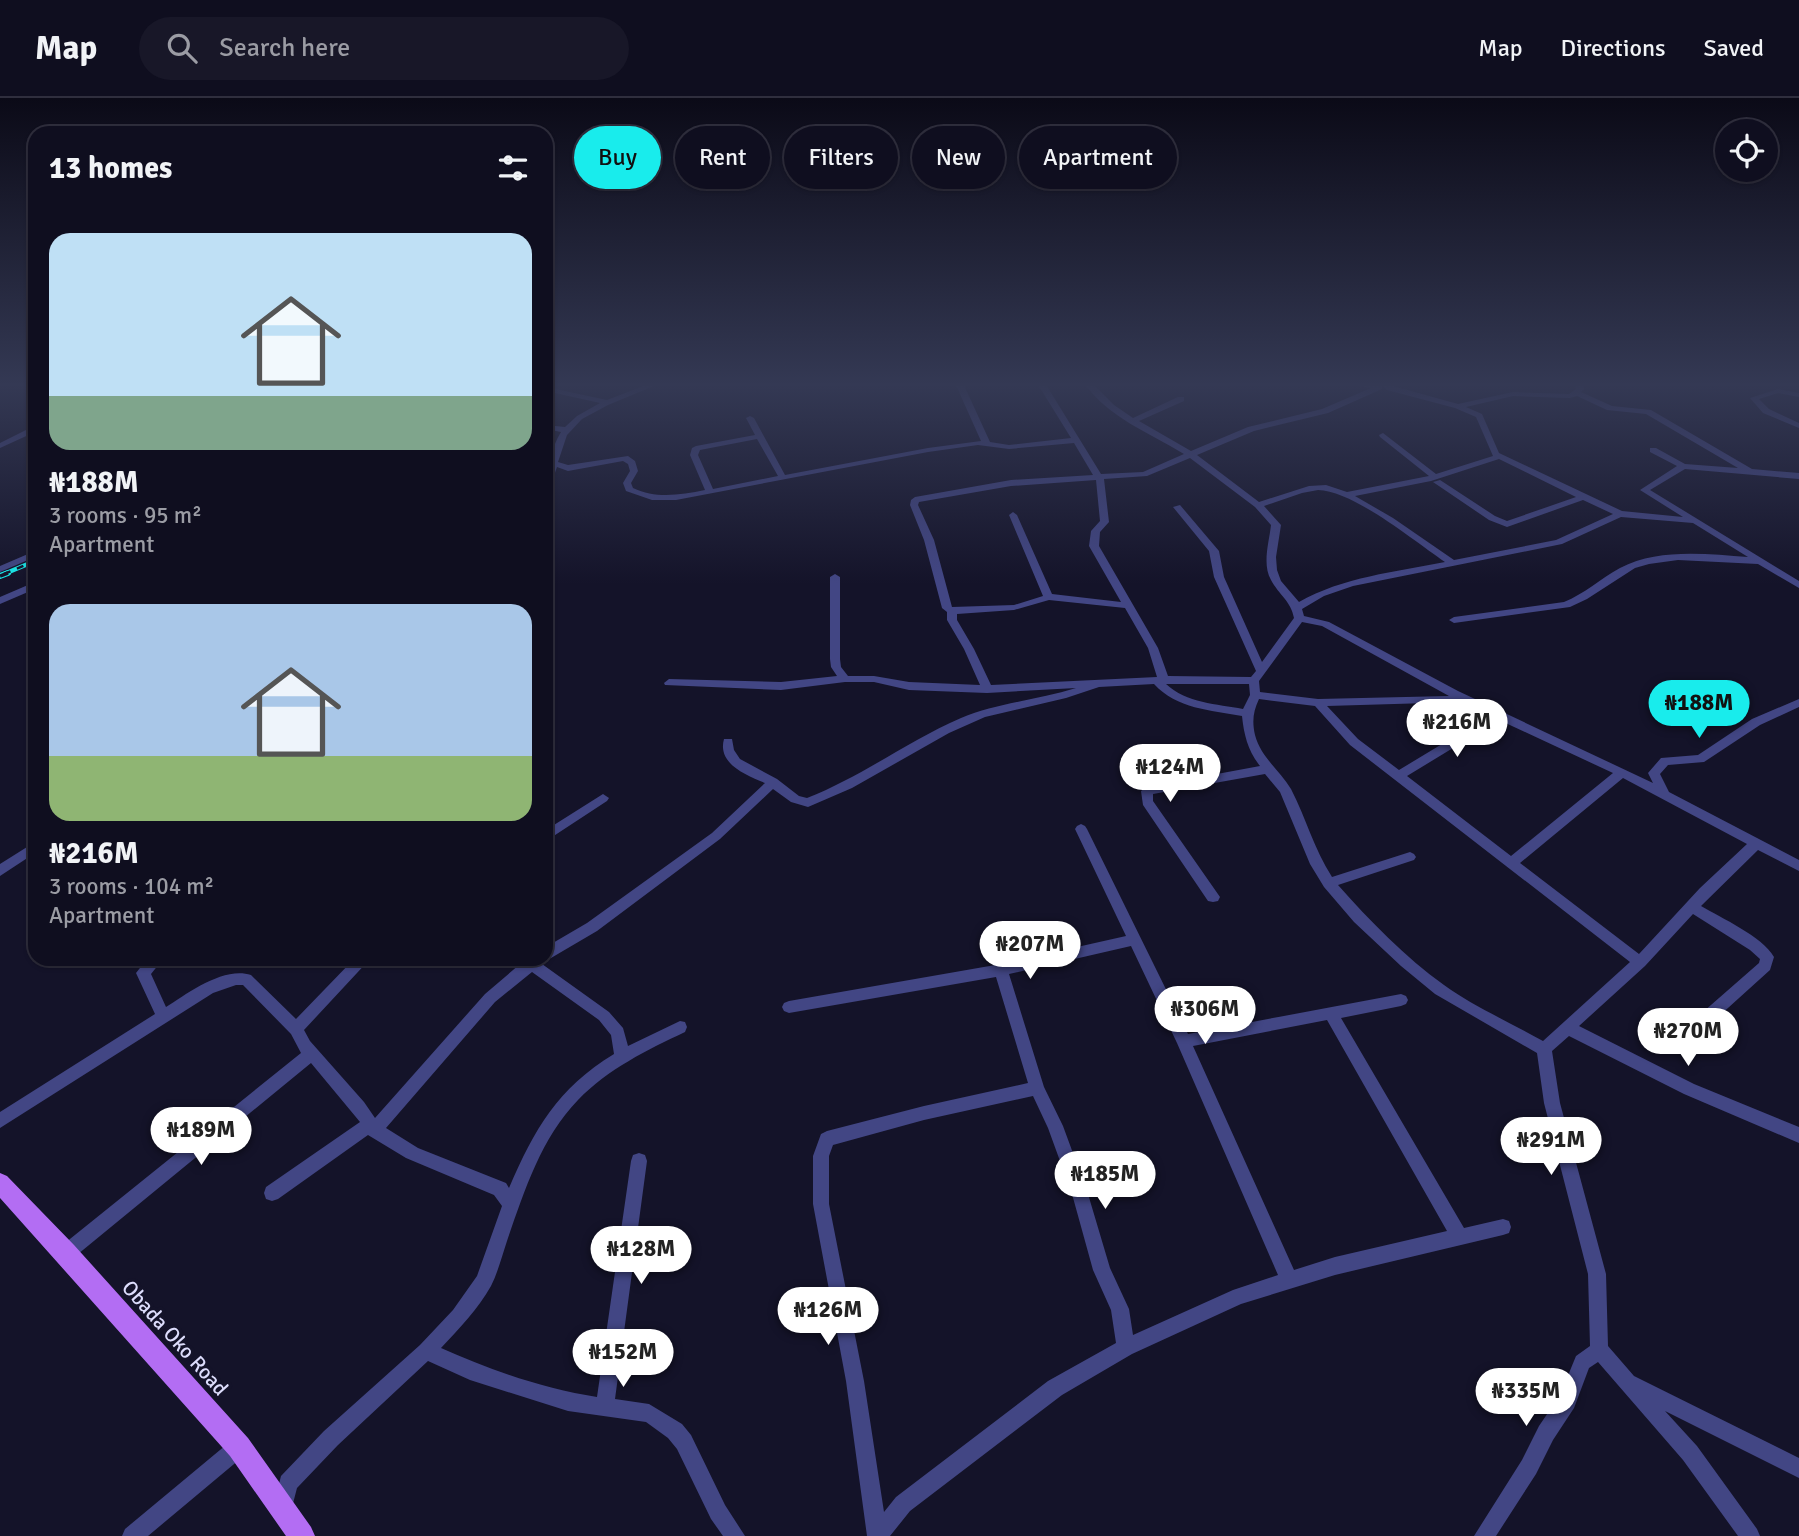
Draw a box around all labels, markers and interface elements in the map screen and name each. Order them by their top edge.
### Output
search box [139,17,629,80]
text: Map [35,28,97,69]
icon: search [163,29,201,67]
text: Search here [219,32,350,64]
text: Map [1478,33,1523,63]
text: Directions [1561,33,1666,63]
text: Saved [1704,33,1764,63]
map controls [1715,119,1778,182]
button: locate [1715,119,1778,182]
chip: Buy [574,126,661,189]
chip: Rent [675,126,770,189]
chip: Filters [784,126,898,189]
chip: New [912,126,1005,189]
chip: Apartment [1019,126,1177,189]
icon: filters [494,149,532,187]
text: 13 homes [49,150,172,187]
icon: home [228,278,354,404]
text: ₦188M [49,464,139,501]
text: 3 rooms · 95 m² [49,501,202,530]
text: Apartment [49,530,154,559]
icon: home [228,649,354,775]
pin: ₦188M [1650,680,1748,740]
text: ₦188M [1665,688,1733,717]
pin: ₦216M [1408,700,1506,759]
text: ₦216M [1423,707,1491,736]
pin: ₦124M [1121,744,1219,804]
text: ₦124M [1136,752,1204,781]
text: ₦216M [49,835,139,872]
text: 3 rooms · 104 m² [49,872,214,901]
text: Apartment [49,901,154,930]
pin: ₦207M [981,922,1079,981]
text: ₦207M [996,929,1064,958]
pin: ₦306M [1156,986,1254,1046]
text: ₦306M [1171,994,1239,1023]
pin: ₦270M [1639,1009,1737,1068]
text: ₦270M [1654,1016,1722,1045]
pin: ₦189M [152,1108,250,1167]
text: ₦189M [167,1115,235,1144]
pin: ₦291M [1502,1118,1600,1177]
text: ₦291M [1517,1125,1585,1154]
pin: ₦185M [1056,1152,1154,1211]
text: ₦185M [1071,1159,1139,1188]
pin: ₦128M [592,1226,690,1286]
text: ₦128M [607,1234,675,1263]
street label: Obada Oko Road [116,1275,234,1401]
pin: ₦126M [779,1288,877,1347]
text: ₦126M [794,1295,862,1324]
pin: ₦152M [574,1330,672,1389]
text: ₦152M [589,1337,657,1366]
pin: ₦335M [1477,1368,1575,1428]
text: ₦335M [1492,1376,1560,1405]

